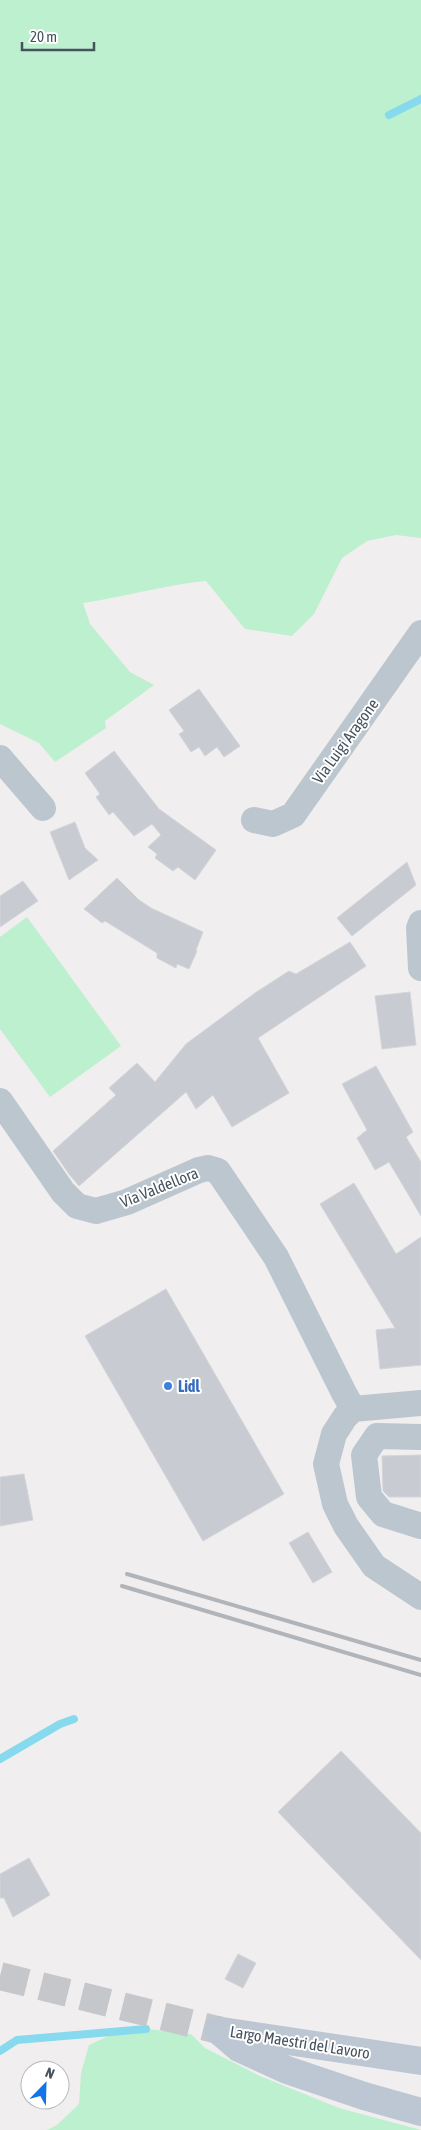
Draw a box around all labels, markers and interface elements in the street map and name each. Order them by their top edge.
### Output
scale bar [22,20,95,52]
text: 20 m [30,28,57,45]
street label: Via Luigi Aragone [308,695,383,787]
street label: Via Valdellora [117,1163,201,1211]
place label: Lidl [178,1377,200,1395]
marker: Lidl [162,1380,174,1392]
street label: Largo Maestri del Lavoro [229,2022,371,2063]
north arrow [20,2060,70,2110]
text: N [43,2064,57,2082]

